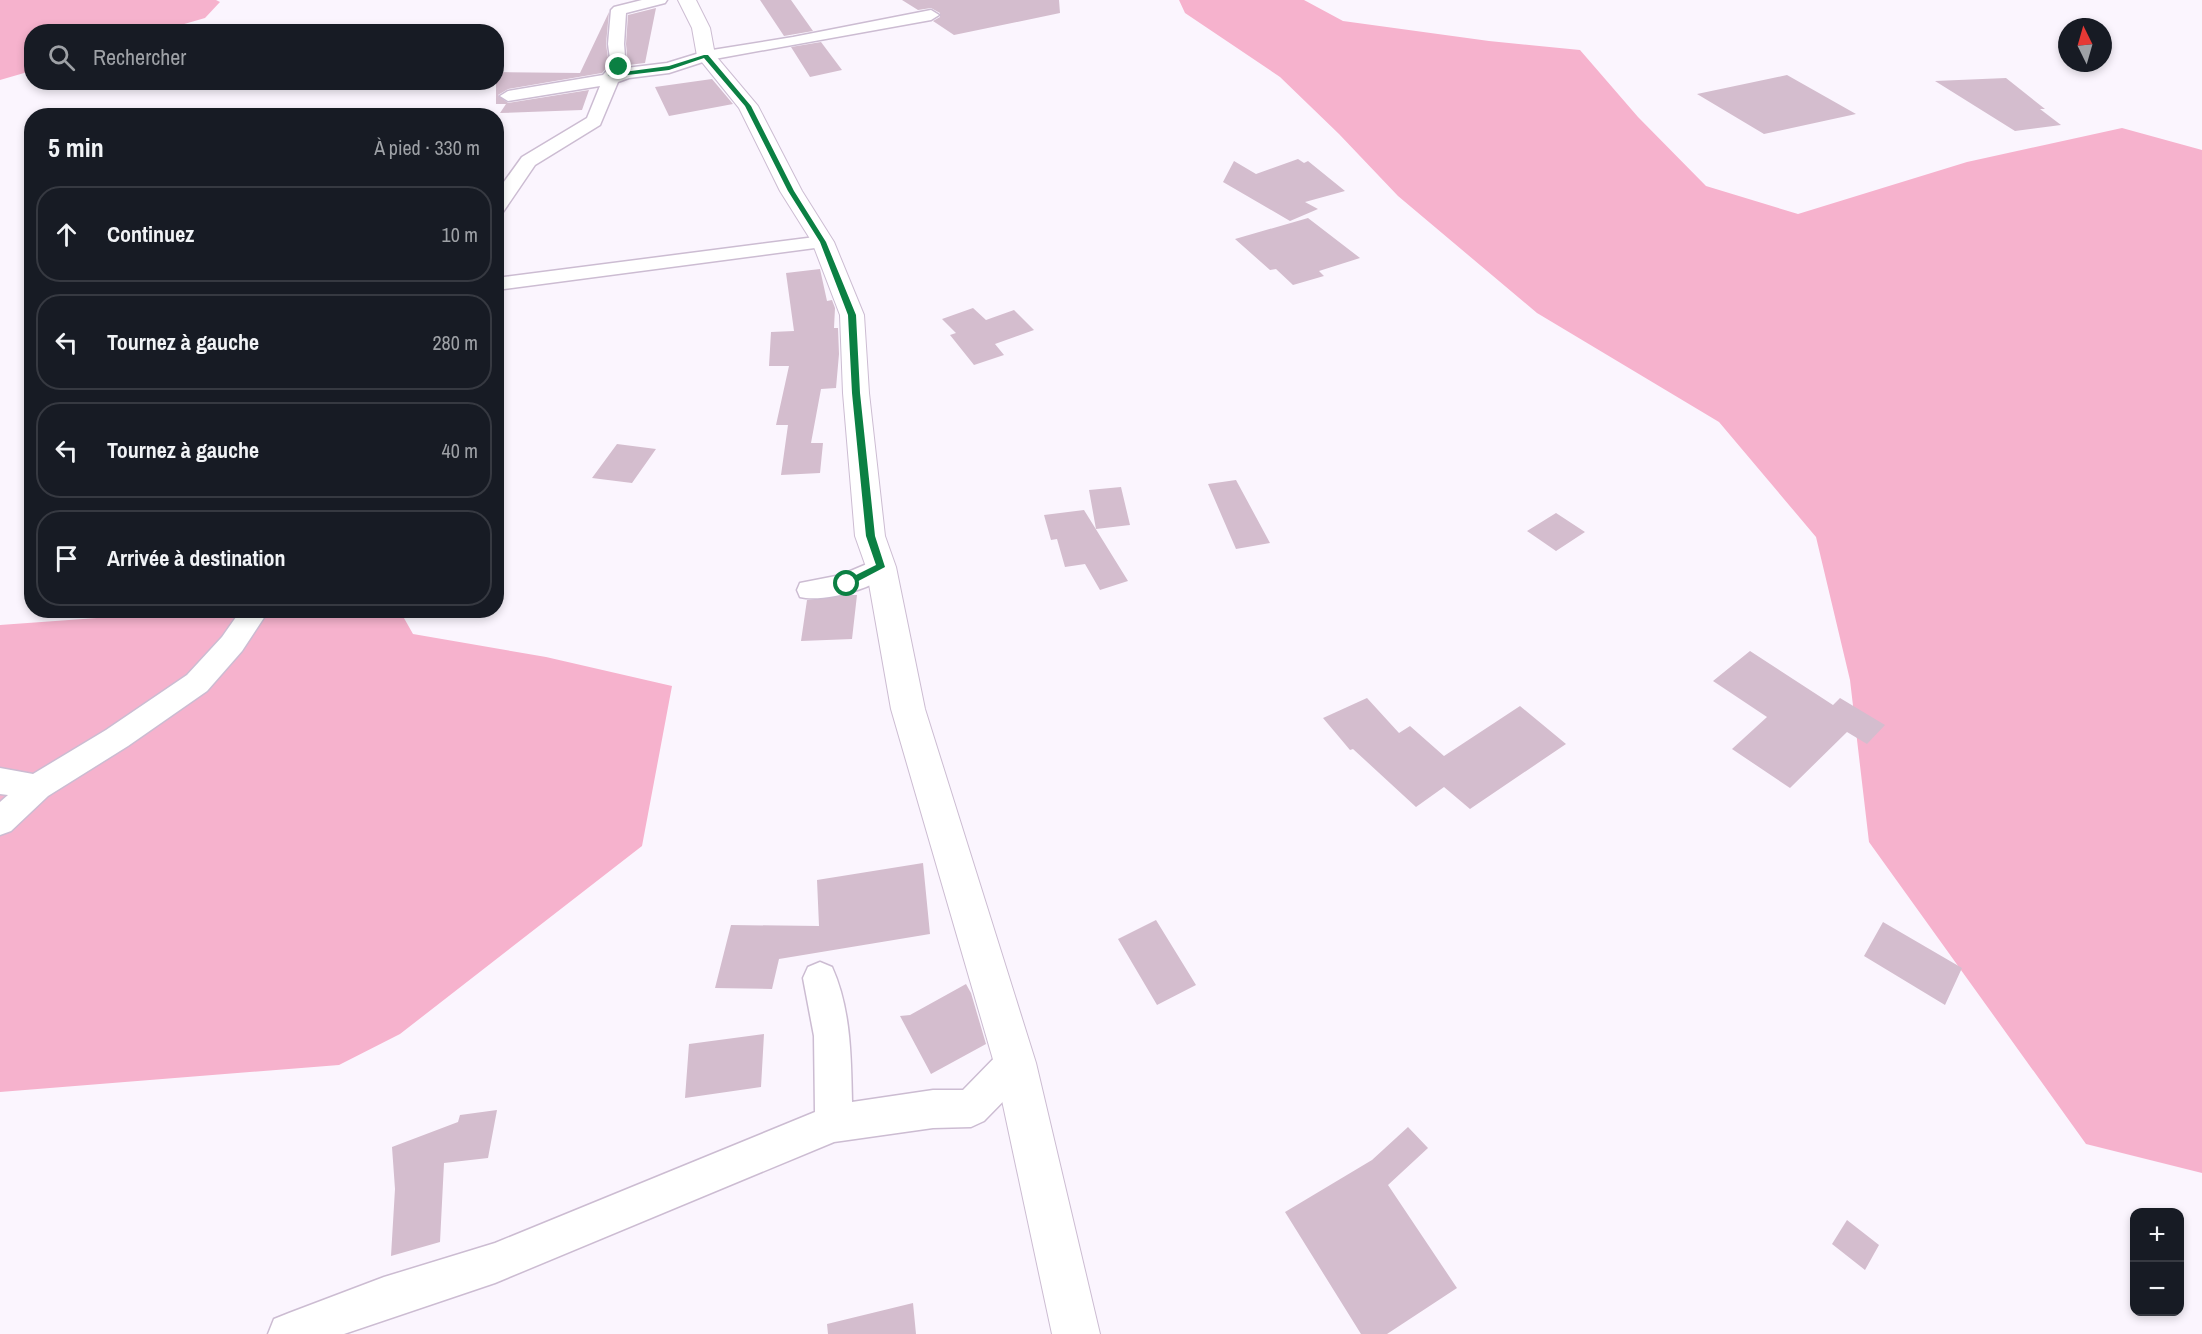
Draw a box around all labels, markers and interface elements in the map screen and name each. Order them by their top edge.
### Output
north arrow [2058,18,2112,72]
search box [24,24,504,90]
icon: search [45,41,78,74]
text: Rechercher [93,42,186,72]
route end [605,53,631,79]
text: 5 min [48,130,104,165]
text: À pied · 330 m [374,134,480,161]
icon: ahead [50,218,83,251]
text: Continuez [107,219,194,249]
text: 10 m [442,221,478,248]
icon: left [50,326,83,359]
text: Tournez à gauche [107,327,259,357]
text: 280 m [432,329,478,356]
icon: left [50,434,83,467]
text: Tournez à gauche [107,435,259,465]
text: 40 m [442,437,478,464]
icon: arrive [50,542,83,575]
text: Arrivée à destination [107,543,285,573]
route start [833,570,859,596]
map controls [2130,1208,2184,1316]
button: + [2130,1208,2184,1262]
button: − [2130,1262,2184,1316]

